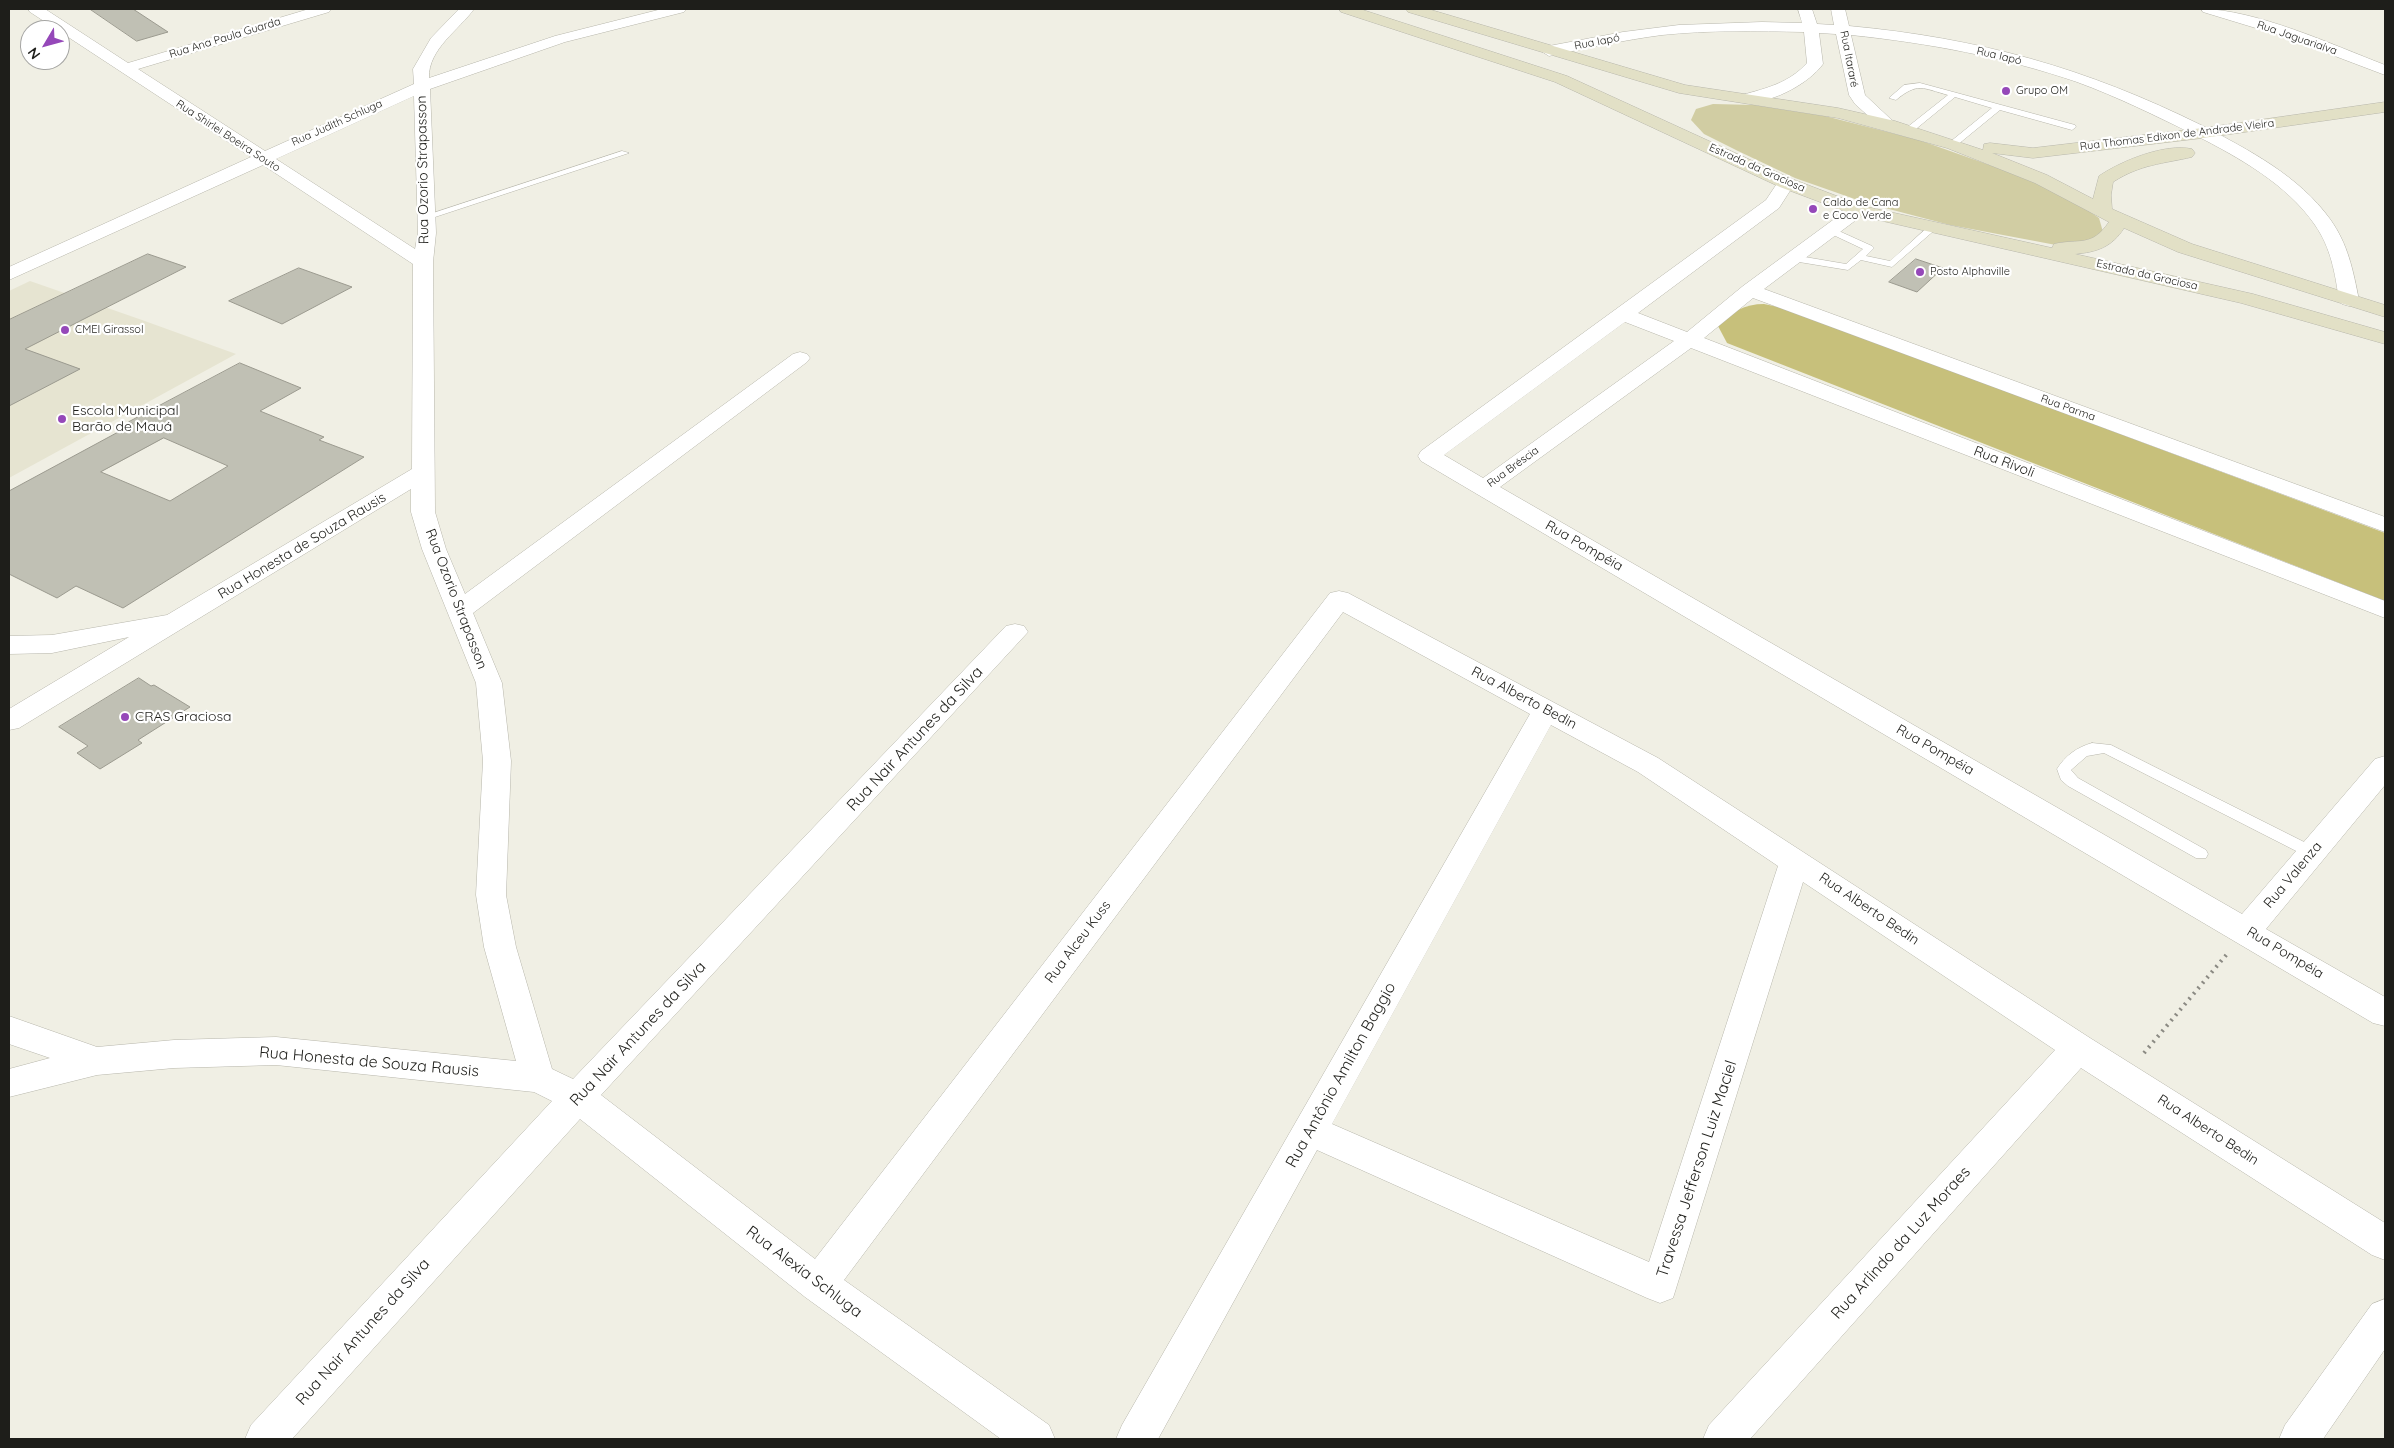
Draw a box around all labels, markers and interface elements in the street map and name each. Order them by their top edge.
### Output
street label: Rua Ana Paula Guarda [168,15,282,61]
street label: Rua Jaguariaíva [2255,18,2339,58]
north arrow [20,20,70,70]
street label: Rua Itararé [1837,30,1861,88]
street label: Rua Iapó [1573,31,1621,53]
text: N [24,44,44,63]
street label: Rua Iapó [1975,44,2023,68]
place label: Grupo OM [2016,84,2068,98]
marker: Grupo OM [2000,85,2012,97]
street label: Rua Ozorio Strapasson [413,95,433,245]
street label: Rua Shirlei Boeira Souto [173,97,283,175]
street label: Rua Judith Schluga [290,97,384,149]
street label: Rua Thomas Edixon de Andrade Vieira [2079,117,2275,153]
street label: Estrada da Graciosa [1707,141,1807,195]
place label: Caldo de Cana e Coco Verde [1823,196,1898,222]
marker: Caldo de Cana e Coco Verde [1807,203,1819,215]
street label: Estrada da Graciosa [2095,257,2199,293]
place label: Posto Alphaville [1930,265,2010,279]
marker: Posto Alphaville [1914,266,1926,278]
place label: CMEI Girassol [75,323,144,337]
marker: CMEI Girassol [59,324,71,336]
street label: Rua Parma [2039,392,2097,424]
place label: Escola Municipal Barão de Mauá [72,403,179,436]
marker: Escola Municipal Barão de Mauá [56,413,68,425]
street label: Rua Rivoli [1971,443,2037,481]
street label: Rua Bréscia [1485,444,1541,490]
street label: Rua Honesta de Souza Rausis [215,489,389,603]
street label: Rua Pompéia [1542,517,1626,575]
street label: Rua Ozorio Strapasson [421,526,491,672]
street label: Rua Nair Antunes da Silva [843,663,987,815]
street label: Rua Alberto Bedin [1468,663,1580,733]
place label: CRAS Graciosa [135,709,232,725]
marker: CRAS Graciosa [119,711,131,723]
street label: Rua Pompéia [1893,721,1977,779]
street label: Rua Valenza [2260,838,2326,912]
street label: Rua Alberto Bedin [1816,869,1922,949]
street label: Rua Alceu Kuss [1042,897,1114,987]
street label: Rua Pompéia [2243,923,2327,983]
street label: Rua Nair Antunes da Silva [566,958,710,1110]
street label: Rua Antônio Amilton Baggio [1282,979,1400,1171]
street label: Rua Honesta de Souza Rausis [258,1043,480,1081]
street label: Travessa Jefferson Luiz Maciel [1653,1058,1741,1280]
street label: Rua Alberto Bedin [2154,1091,2262,1169]
street label: Rua Arlindo da Luz Moraes [1827,1163,1975,1323]
street label: Rua Alexia Schluga [742,1222,866,1322]
street label: Rua Nair Antunes da Silva [292,1255,434,1409]

